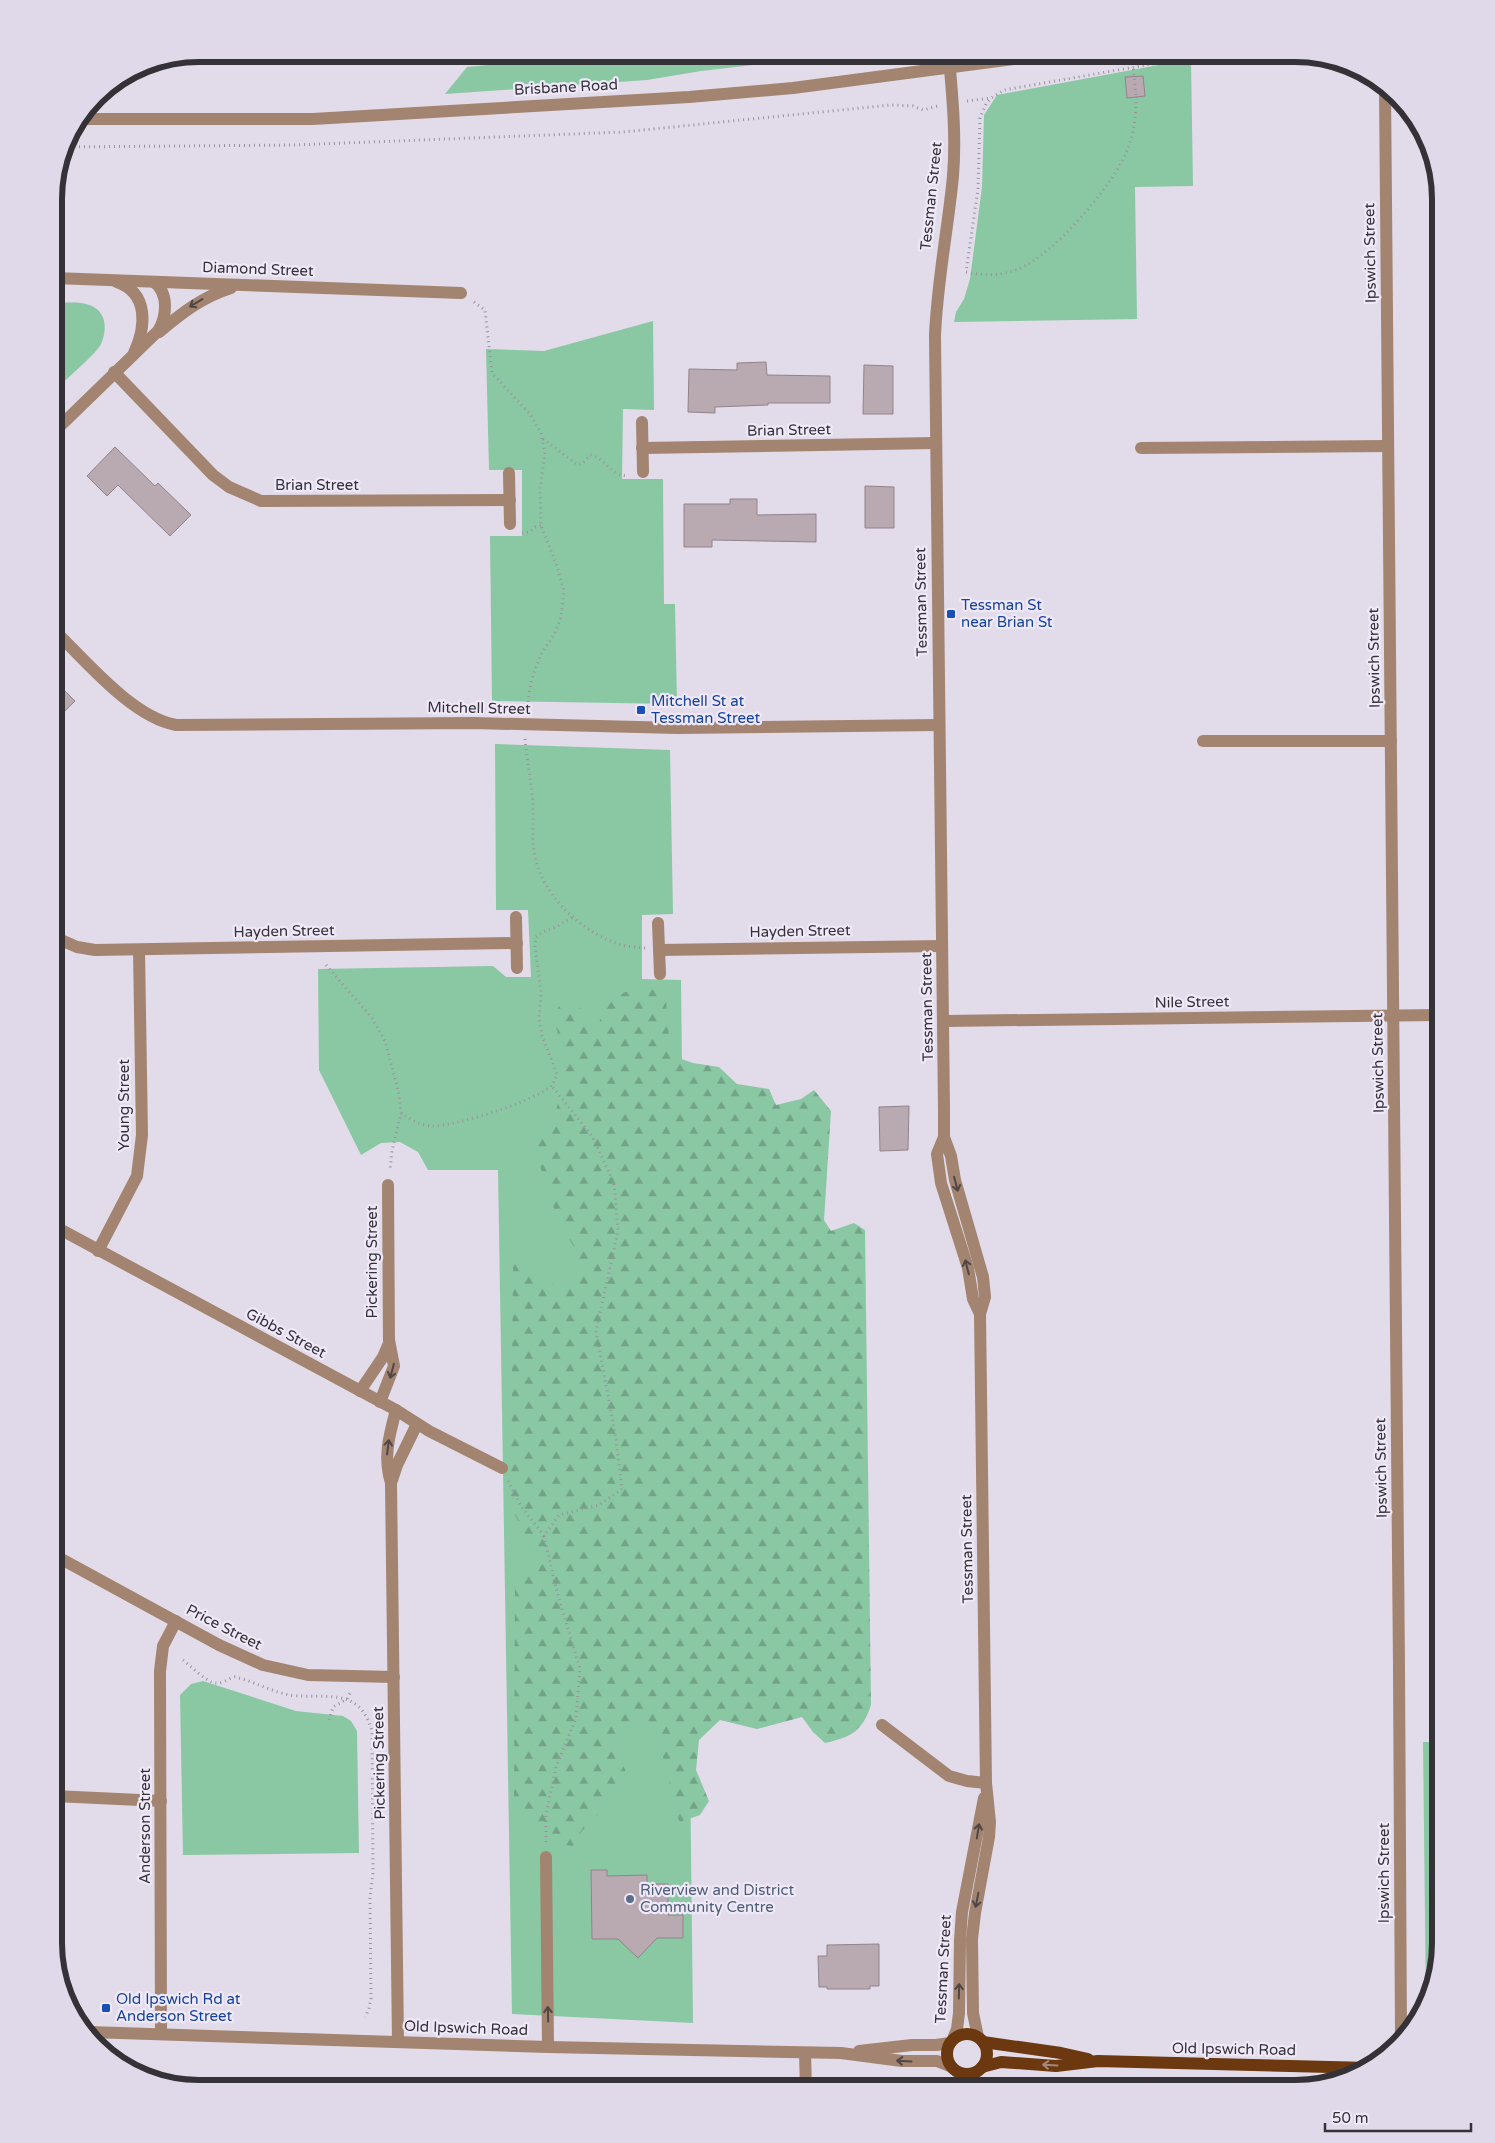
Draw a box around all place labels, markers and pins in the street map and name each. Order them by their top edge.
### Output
place label: Tessman St near Brian St [961,596,1053,631]
marker: Tessman St near Brian St [945,608,957,620]
place label: Mitchell St at Tessman Street [651,692,760,727]
marker: Mitchell St at Tessman Street [635,704,647,716]
place label: Riverview and District Community Centre [640,1881,795,1916]
marker: Riverview and District Community Centre [624,1893,636,1905]
place label: Old Ipswich Rd at Anderson Street [116,1990,241,2025]
marker: Old Ipswich Rd at Anderson Street [100,2002,112,2014]

